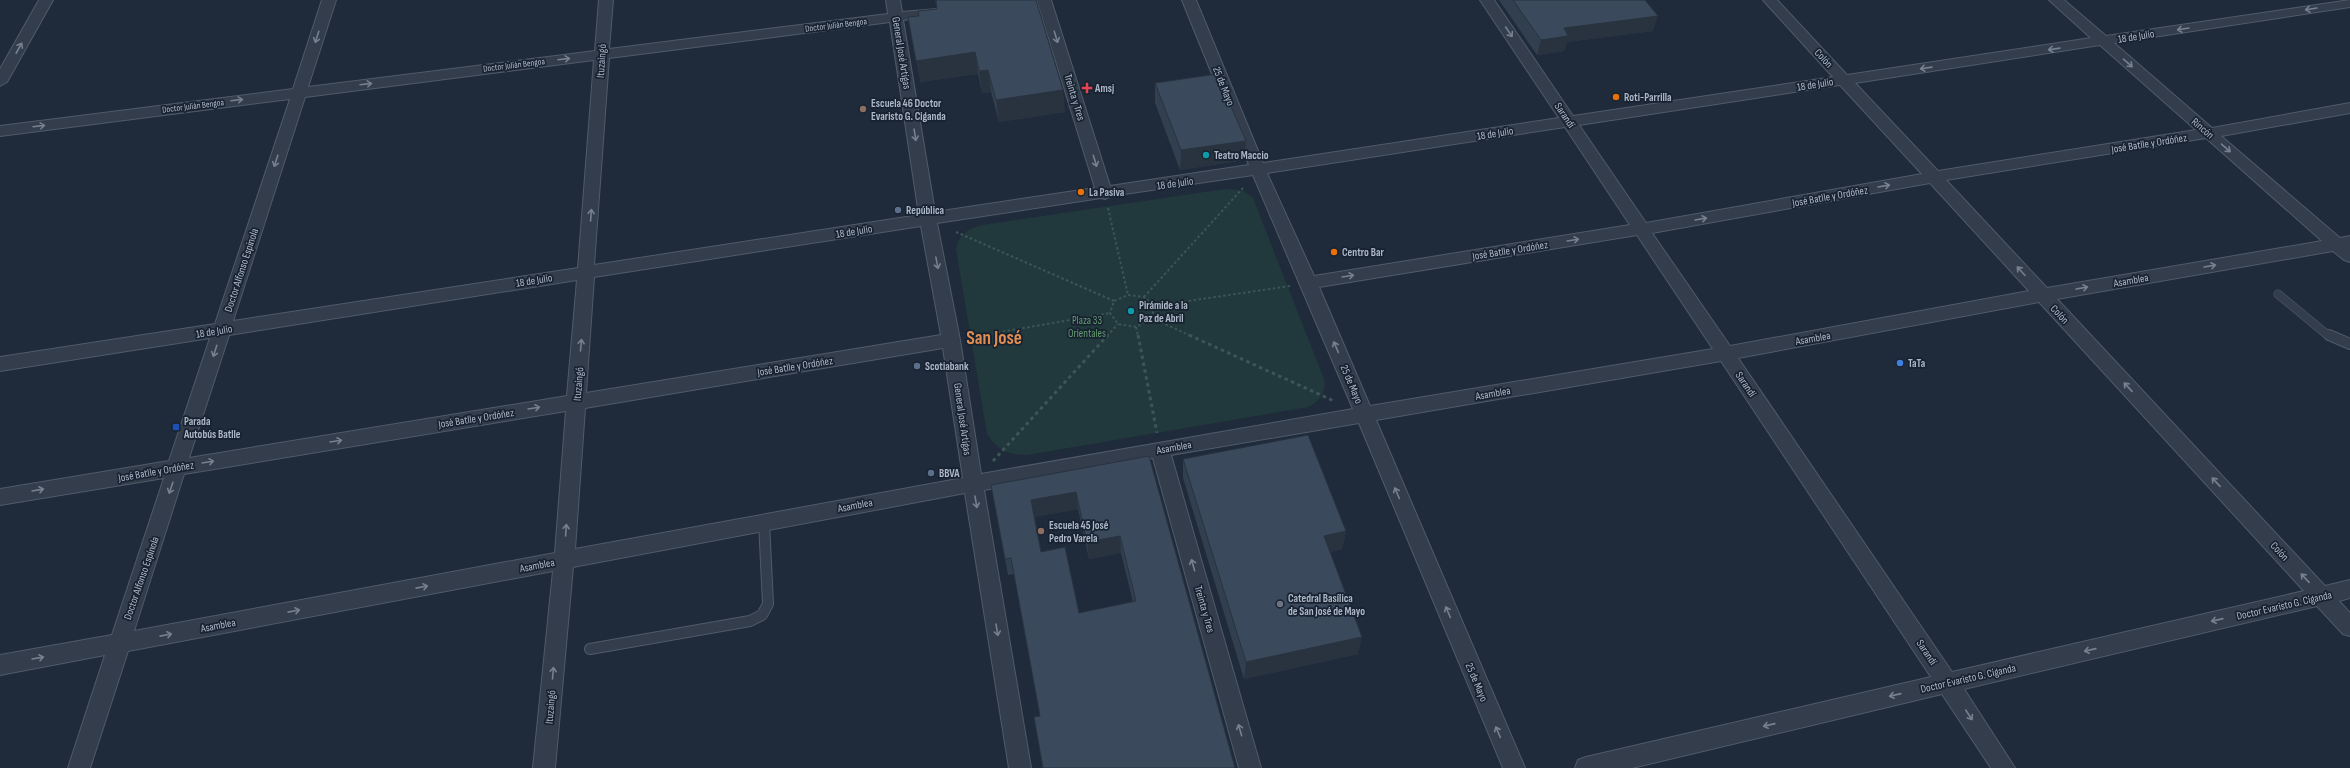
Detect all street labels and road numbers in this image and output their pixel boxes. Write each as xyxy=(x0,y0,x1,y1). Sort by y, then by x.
street label: Doctor Julián Bengoa xyxy=(804,16,868,35)
street label: General José Artigas xyxy=(889,16,914,90)
street label: 18 de Julio xyxy=(2117,27,2156,46)
street label: Ituzaingó xyxy=(594,43,609,78)
street label: Colón xyxy=(1812,46,1836,71)
street label: Doctor Julián Bengoa xyxy=(482,56,546,75)
street label: 25 de Mayo xyxy=(1210,65,1237,108)
street label: Treinta y Tres xyxy=(1061,72,1088,122)
street label: 18 de Julio xyxy=(1796,75,1835,94)
street label: Doctor Julián Bengoa xyxy=(161,97,225,116)
street label: Sarandí xyxy=(1552,100,1578,131)
street label: Rincón xyxy=(2189,115,2217,142)
street label: 18 de Julio xyxy=(1476,124,1515,143)
street label: José Batlle y Ordóñez xyxy=(2109,131,2188,156)
street label: 18 de Julio xyxy=(1156,174,1195,193)
street label: José Batlle y Ordóñez xyxy=(1790,183,1869,210)
street label: 18 de Julio xyxy=(835,222,874,241)
street label: Doctor Alfonso Espínola xyxy=(222,227,261,314)
street label: José Batlle y Ordóñez xyxy=(1470,238,1549,263)
street label: 18 de Julio xyxy=(515,271,554,290)
street label: Asamblea xyxy=(2112,271,2150,290)
street label: Colón xyxy=(2048,302,2072,327)
street label: 18 de Julio xyxy=(195,322,234,341)
street label: Asamblea xyxy=(1794,329,1832,348)
street label: José Batlle y Ordóñez xyxy=(755,354,834,379)
street label: 25 de Mayo xyxy=(1338,363,1366,406)
street label: Ituzaingó xyxy=(571,366,586,402)
street label: Sarandí xyxy=(1733,369,1759,400)
street label: General José Artigas xyxy=(951,382,974,456)
street label: Asamblea xyxy=(1474,384,1512,403)
street label: José Batlle y Ordóñez xyxy=(436,406,515,431)
street label: Asamblea xyxy=(1155,438,1193,457)
street label: José Batlle y Ordóñez xyxy=(116,458,195,485)
street label: Asamblea xyxy=(836,496,874,515)
street label: Doctor Alfonso Espínola xyxy=(121,535,162,621)
street label: Colón xyxy=(2268,539,2292,564)
street label: Asamblea xyxy=(518,556,556,575)
street label: Treinta y Tres xyxy=(1192,584,1217,634)
street label: Doctor Evaristo G. Ciganda xyxy=(2235,588,2333,623)
street label: Asamblea xyxy=(199,616,237,635)
street label: Sarandí xyxy=(1914,637,1940,668)
street label: 25 de Mayo xyxy=(1463,661,1491,704)
street label: Doctor Evaristo G. Ciganda xyxy=(1919,661,2017,696)
street label: Ituzaingó xyxy=(543,689,558,725)

